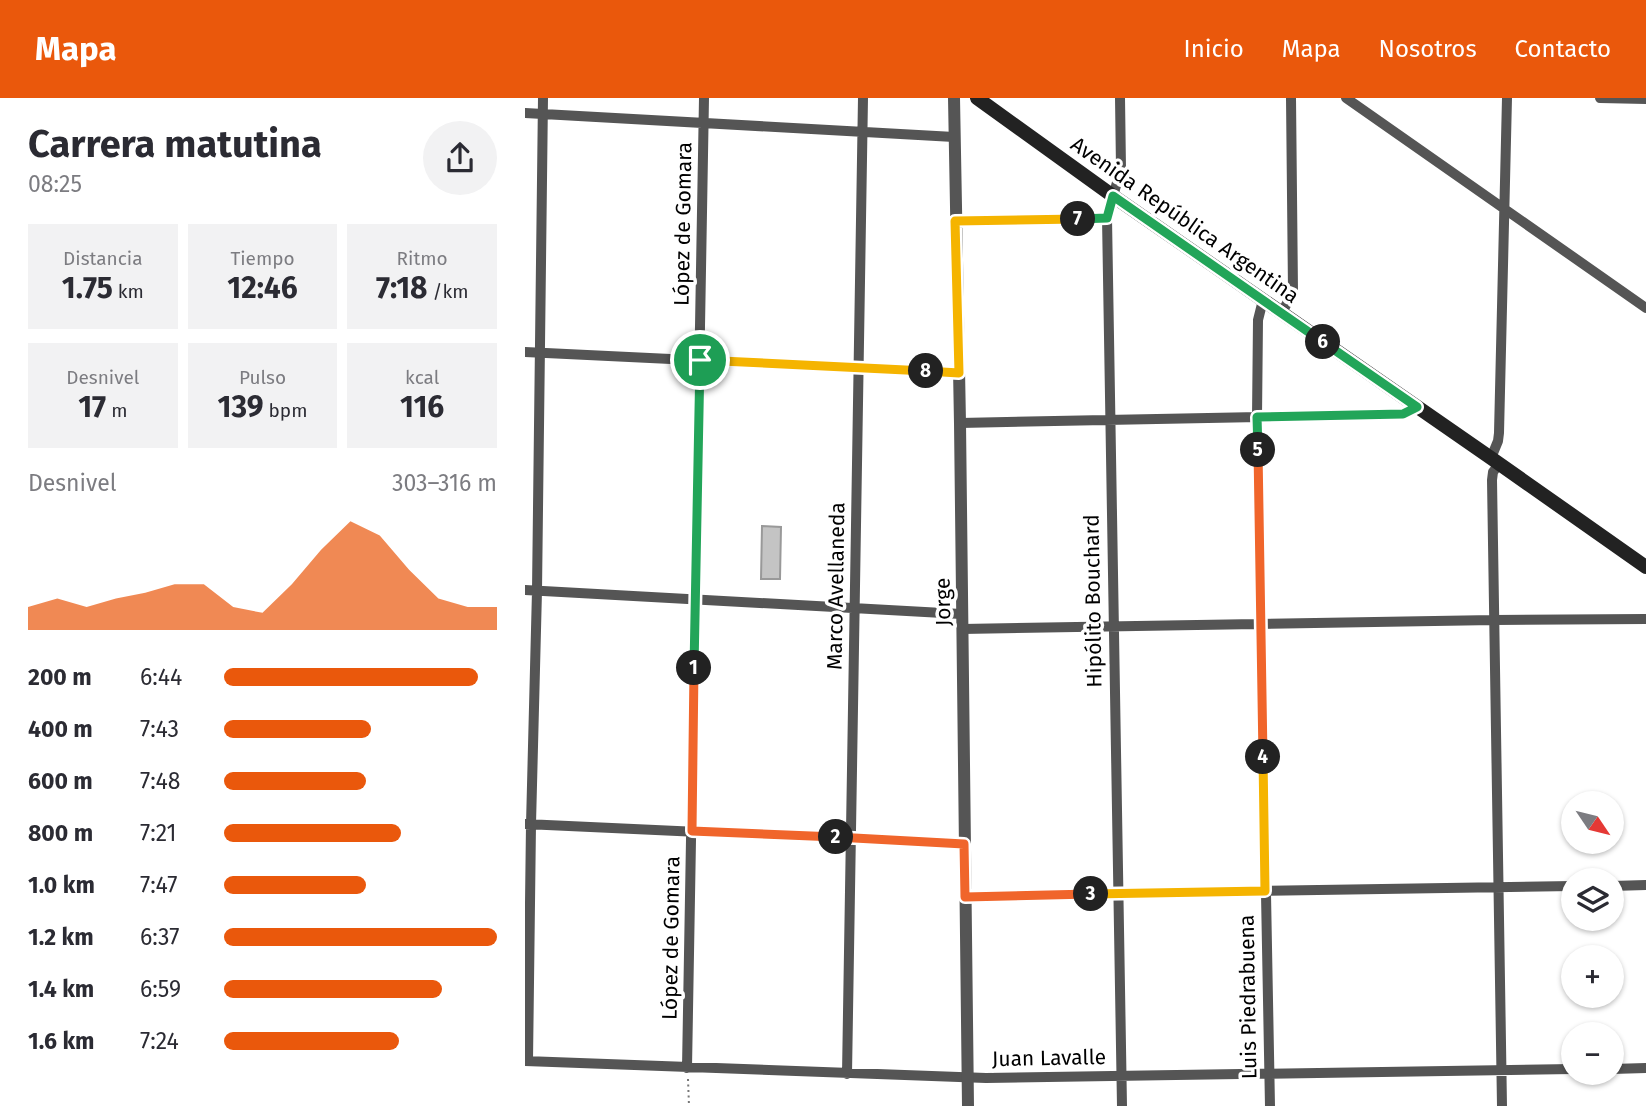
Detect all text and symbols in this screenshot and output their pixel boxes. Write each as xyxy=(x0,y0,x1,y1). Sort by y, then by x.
text: Mapa xyxy=(35,29,116,69)
text: Inicio xyxy=(1184,35,1244,63)
text: Mapa xyxy=(1282,35,1341,63)
text: Nosotros xyxy=(1379,35,1477,63)
text: Contacto xyxy=(1515,35,1611,63)
text: Carrera matutina xyxy=(28,121,322,167)
button: share xyxy=(423,121,497,195)
street label: Avenida República Argentina xyxy=(1066,131,1304,309)
street label: López de Gomara xyxy=(669,142,697,306)
text: 08:25 xyxy=(28,170,82,198)
pin: 7 xyxy=(1061,202,1095,236)
text: 7 xyxy=(1073,207,1082,230)
text: Distancia xyxy=(63,247,143,270)
text: Tiempo xyxy=(230,247,295,270)
text: Ritmo xyxy=(397,247,448,270)
text: 1.75 xyxy=(62,270,113,306)
text: 12:46 xyxy=(227,270,298,306)
text: 7:18 xyxy=(376,270,427,306)
text: km xyxy=(113,280,144,303)
text: /km xyxy=(427,280,468,303)
pin: 6 xyxy=(1305,324,1341,360)
pin xyxy=(670,330,730,390)
text: 6 xyxy=(1317,330,1328,353)
icon: arrive xyxy=(681,341,719,379)
pin: 8 xyxy=(909,354,943,388)
text: 8 xyxy=(920,359,931,382)
text: Desnivel xyxy=(66,366,139,389)
text: Pulso xyxy=(239,366,286,389)
text: kcal xyxy=(405,366,439,389)
text: 17 xyxy=(78,389,106,425)
text: 139 xyxy=(218,389,264,425)
text: 116 xyxy=(400,389,444,425)
text: m xyxy=(106,399,127,422)
text: bpm xyxy=(264,399,307,422)
pin: 5 xyxy=(1241,432,1275,468)
text: 5 xyxy=(1252,438,1263,461)
text: Desnivel xyxy=(28,469,117,497)
text: 303–316 m xyxy=(392,469,497,497)
street label: Marco Avellaneda xyxy=(822,502,850,670)
street label: Hipólito Bouchard xyxy=(1078,514,1108,688)
street label: Jorge xyxy=(930,578,956,626)
pin: 1 xyxy=(677,650,711,686)
text: 1 xyxy=(689,656,698,679)
text: 200 m xyxy=(28,663,92,691)
text: 6:44 xyxy=(140,663,182,691)
text: 400 m xyxy=(28,715,93,743)
text: 7:43 xyxy=(140,715,179,743)
pin: 4 xyxy=(1245,740,1281,774)
text: 4 xyxy=(1257,745,1268,768)
text: 600 m xyxy=(28,767,93,795)
text: 7:48 xyxy=(140,767,181,795)
north arrow xyxy=(1561,791,1624,854)
map controls xyxy=(1561,791,1624,1085)
text: 800 m xyxy=(28,819,93,847)
text: 7:21 xyxy=(140,819,177,847)
pin: 2 xyxy=(819,820,853,854)
text: 2 xyxy=(831,825,840,848)
street label: López de Gomara xyxy=(657,856,685,1020)
button: layers xyxy=(1561,868,1624,931)
text: 1.0 km xyxy=(28,871,95,899)
text: 7:47 xyxy=(140,871,178,899)
pin: 3 xyxy=(1073,876,1109,912)
text: 3 xyxy=(1086,882,1095,905)
street label: Luis Piedrabuena xyxy=(1234,915,1262,1079)
text: 1.2 km xyxy=(28,923,94,951)
text: 6:37 xyxy=(140,923,180,951)
button: + xyxy=(1561,945,1624,1008)
text: 1.4 km xyxy=(28,975,94,1003)
text: 6:59 xyxy=(140,975,181,1003)
button: − xyxy=(1561,1022,1624,1085)
text: 1.6 km xyxy=(28,1027,95,1055)
text: 7:24 xyxy=(140,1027,179,1055)
street label: Juan Lavalle xyxy=(992,1044,1106,1072)

